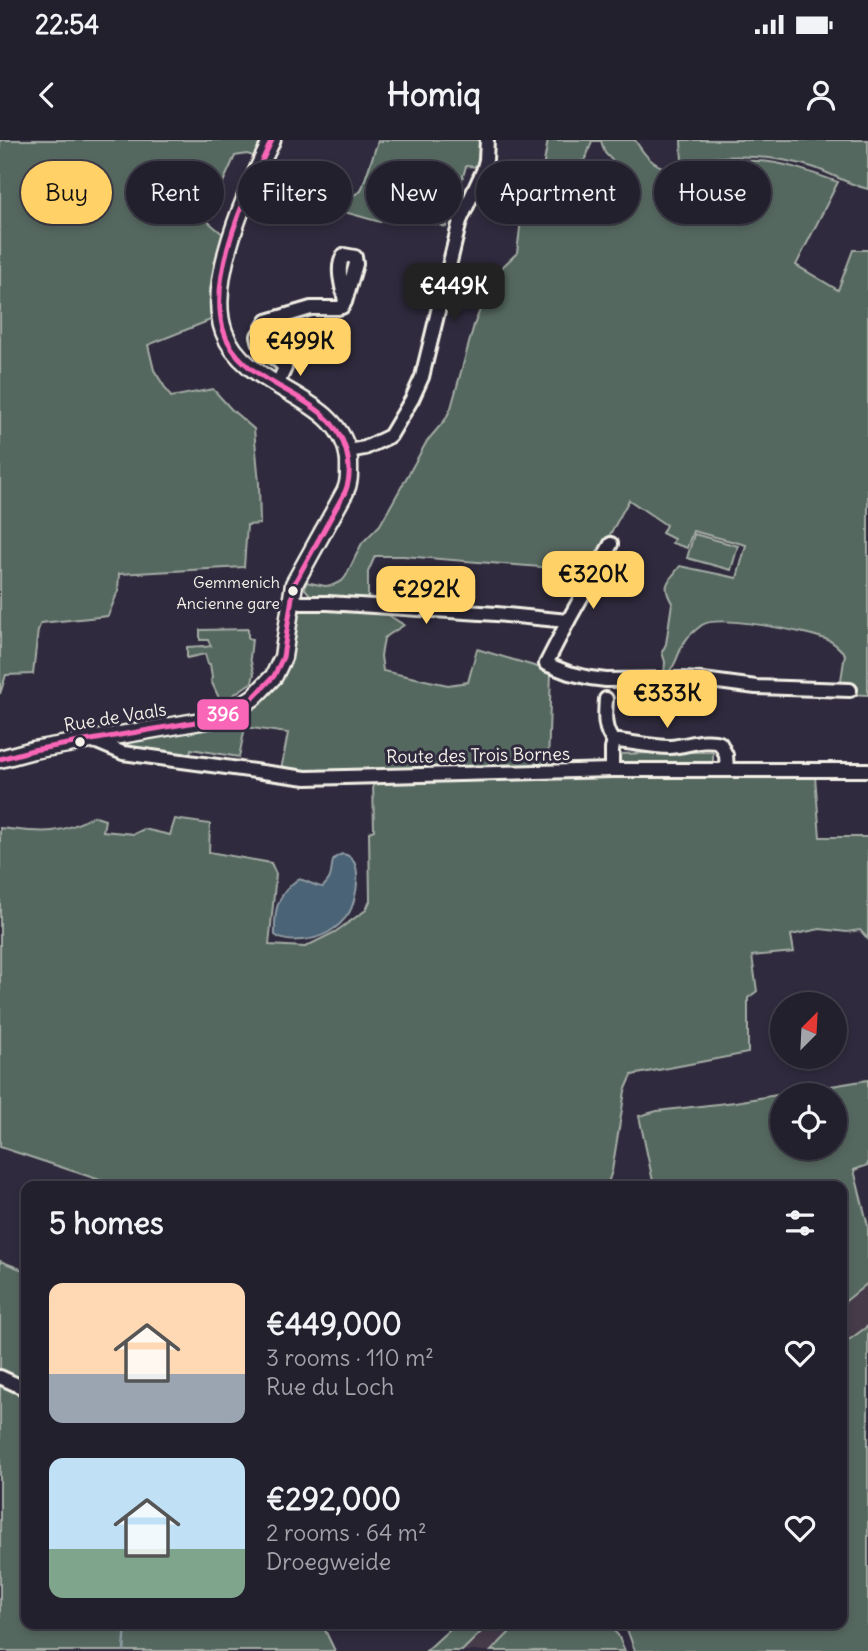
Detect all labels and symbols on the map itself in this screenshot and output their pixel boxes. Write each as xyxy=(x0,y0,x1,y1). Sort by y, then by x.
pin: €449K xyxy=(405,264,503,323)
pin: €499K xyxy=(251,318,349,378)
pin: €320K xyxy=(544,552,642,611)
pin: €292K xyxy=(377,566,475,626)
place label: Gemmenich Ancienne gare xyxy=(176,572,280,613)
marker: Gemmenich Ancienne gare xyxy=(286,584,300,598)
pin: €333K xyxy=(618,670,716,730)
street label: Rue de Vaals xyxy=(62,698,168,736)
line badge: 396 xyxy=(196,698,250,731)
text: 396 xyxy=(207,702,239,726)
unlabelled marker xyxy=(73,735,87,749)
street label: Route des Trois Bornes xyxy=(386,742,570,768)
north arrow xyxy=(770,992,847,1069)

